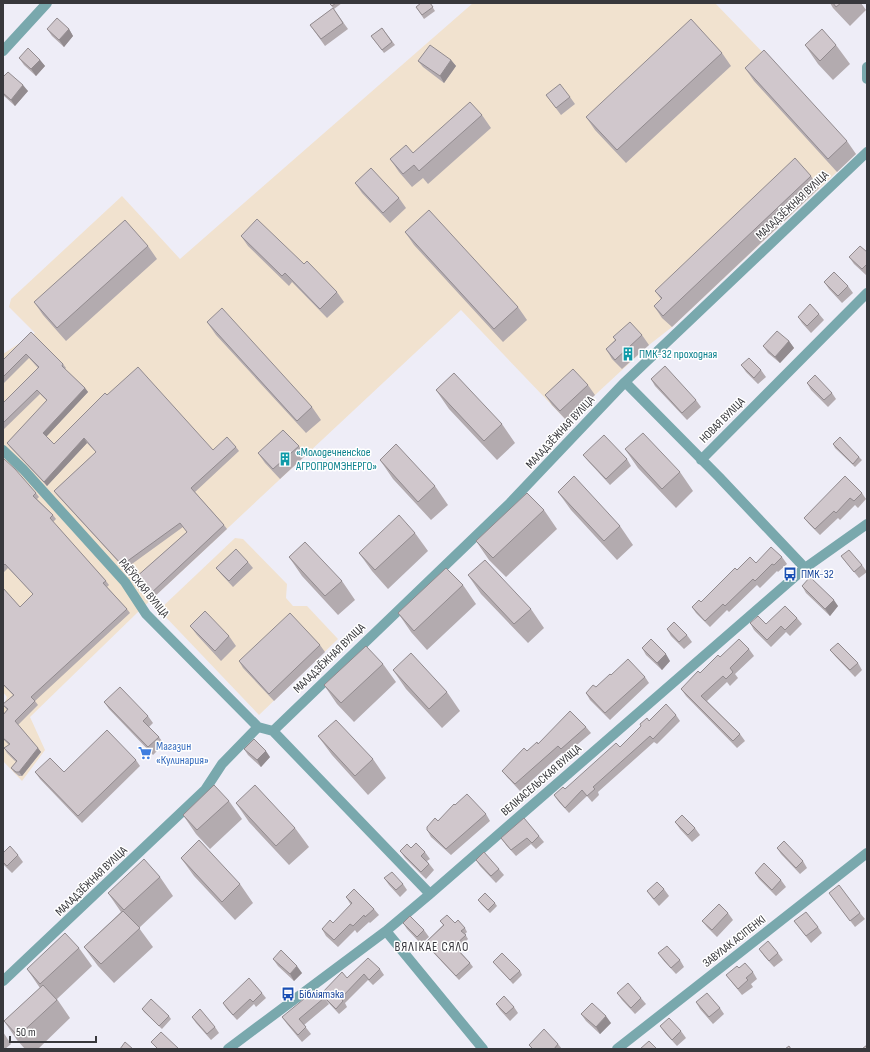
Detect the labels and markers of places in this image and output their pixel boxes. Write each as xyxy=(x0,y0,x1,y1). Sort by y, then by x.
building icon: ПМК-32 проходная xyxy=(620,346,636,362)
place label: ПМК-32 проходная xyxy=(639,347,718,362)
place label: «Молодечненское АГРОПРОМЭНЕРГО» xyxy=(295,445,377,474)
building icon: «Молодечненское АГРОПРОМЭНЕРГО» xyxy=(277,451,293,467)
bus stop icon: ПМК-32 xyxy=(782,566,798,582)
place label: ПМК-32 xyxy=(801,567,834,582)
place label: Магазин «Кулинария» xyxy=(156,739,209,768)
supermarket icon: Магазин «Кулинария» xyxy=(137,745,153,761)
bus stop icon: Бібліятэка xyxy=(280,986,296,1002)
place label: Бібліятэка xyxy=(299,987,344,1002)

